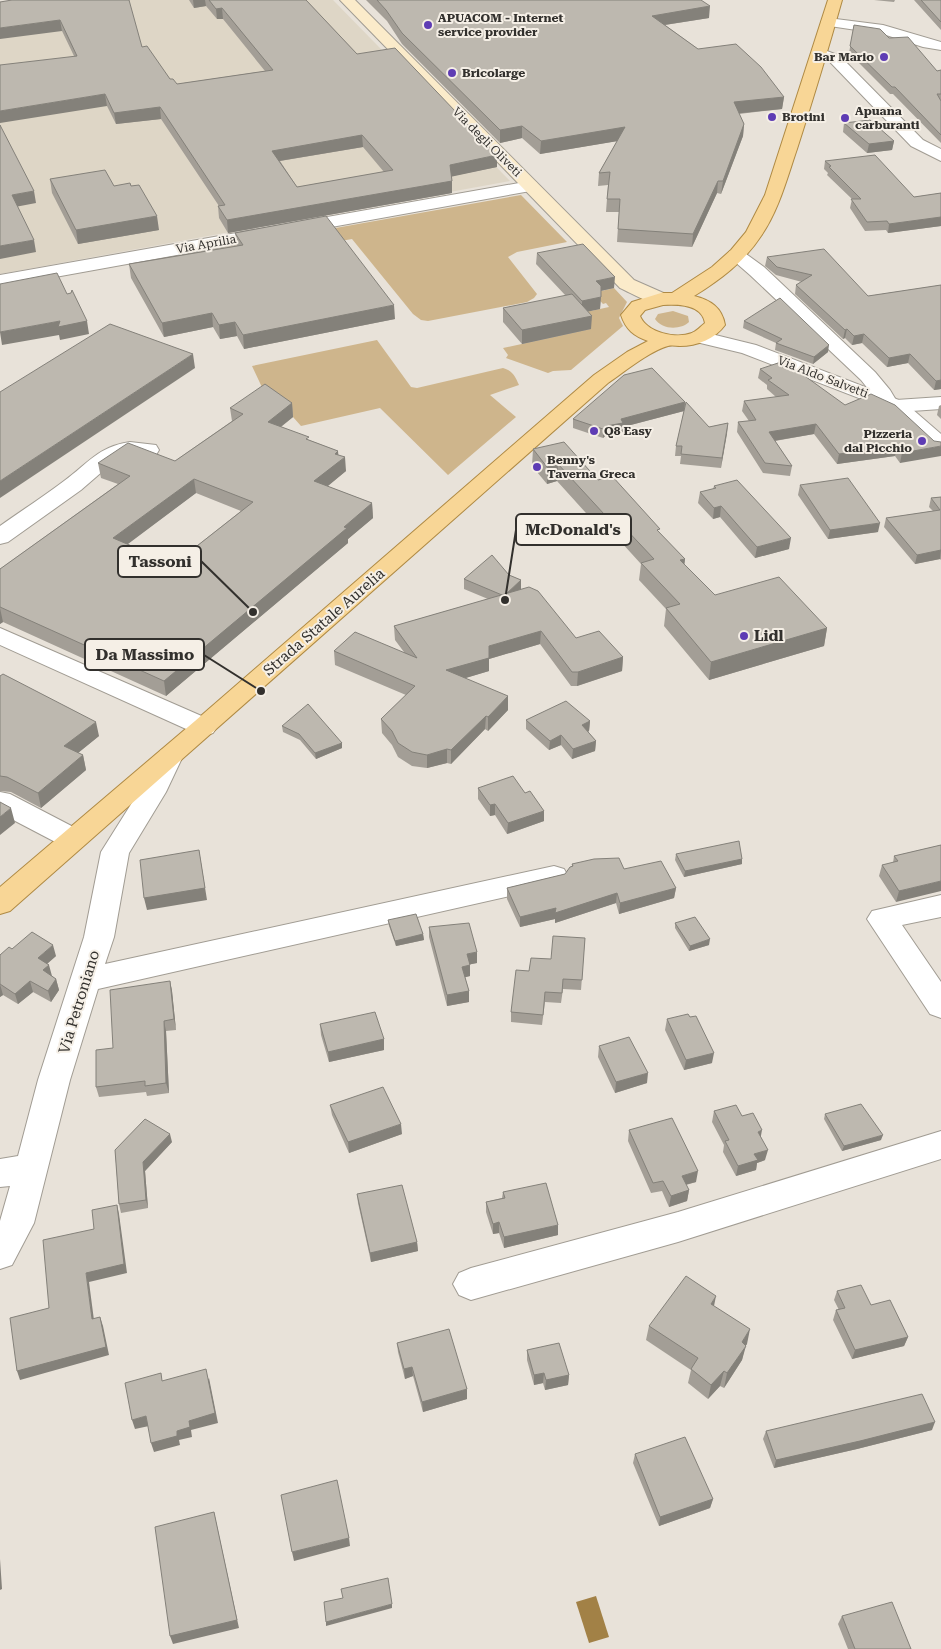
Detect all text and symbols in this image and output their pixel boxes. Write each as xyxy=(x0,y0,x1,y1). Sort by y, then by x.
place label: APUACOM - Internet service provider xyxy=(438,11,563,39)
marker: APUACOM - Internet service provider xyxy=(422,19,434,31)
place label: Bar Mario xyxy=(814,50,874,64)
marker: Bar Mario xyxy=(878,51,890,63)
place label: Bricolarge xyxy=(462,66,525,80)
marker: Bricolarge xyxy=(446,67,458,79)
place label: Apuana carburanti xyxy=(855,104,920,132)
street label: Via degli Oliveti xyxy=(450,105,525,180)
place label: Brotini xyxy=(782,110,825,124)
marker: Brotini xyxy=(766,111,778,123)
marker: Apuana carburanti xyxy=(839,112,851,124)
street label: Via Aprilia xyxy=(175,232,238,256)
street label: Via Aldo Salvetti xyxy=(776,353,871,401)
place label: Q8 Easy xyxy=(604,424,653,438)
marker: Q8 Easy xyxy=(588,425,600,437)
place label: Pizzeria dal Picchio xyxy=(844,427,912,455)
marker: Pizzeria dal Picchio xyxy=(916,435,928,447)
place label: Benny's Taverna Greca xyxy=(547,453,635,481)
marker: Benny's Taverna Greca xyxy=(531,461,543,473)
callout: McDonald's xyxy=(516,514,631,545)
text: McDonald's xyxy=(525,520,621,539)
callout: Tassoni xyxy=(118,546,201,577)
text: Tassoni xyxy=(128,552,192,571)
street label: Strada Statale Aurelia xyxy=(260,564,388,680)
place label: Lidl xyxy=(754,627,784,645)
marker: Lidl xyxy=(738,630,750,642)
callout: Da Massimo xyxy=(85,639,204,670)
text: Da Massimo xyxy=(96,645,194,664)
street label: Via Petroniano xyxy=(55,948,103,1056)

